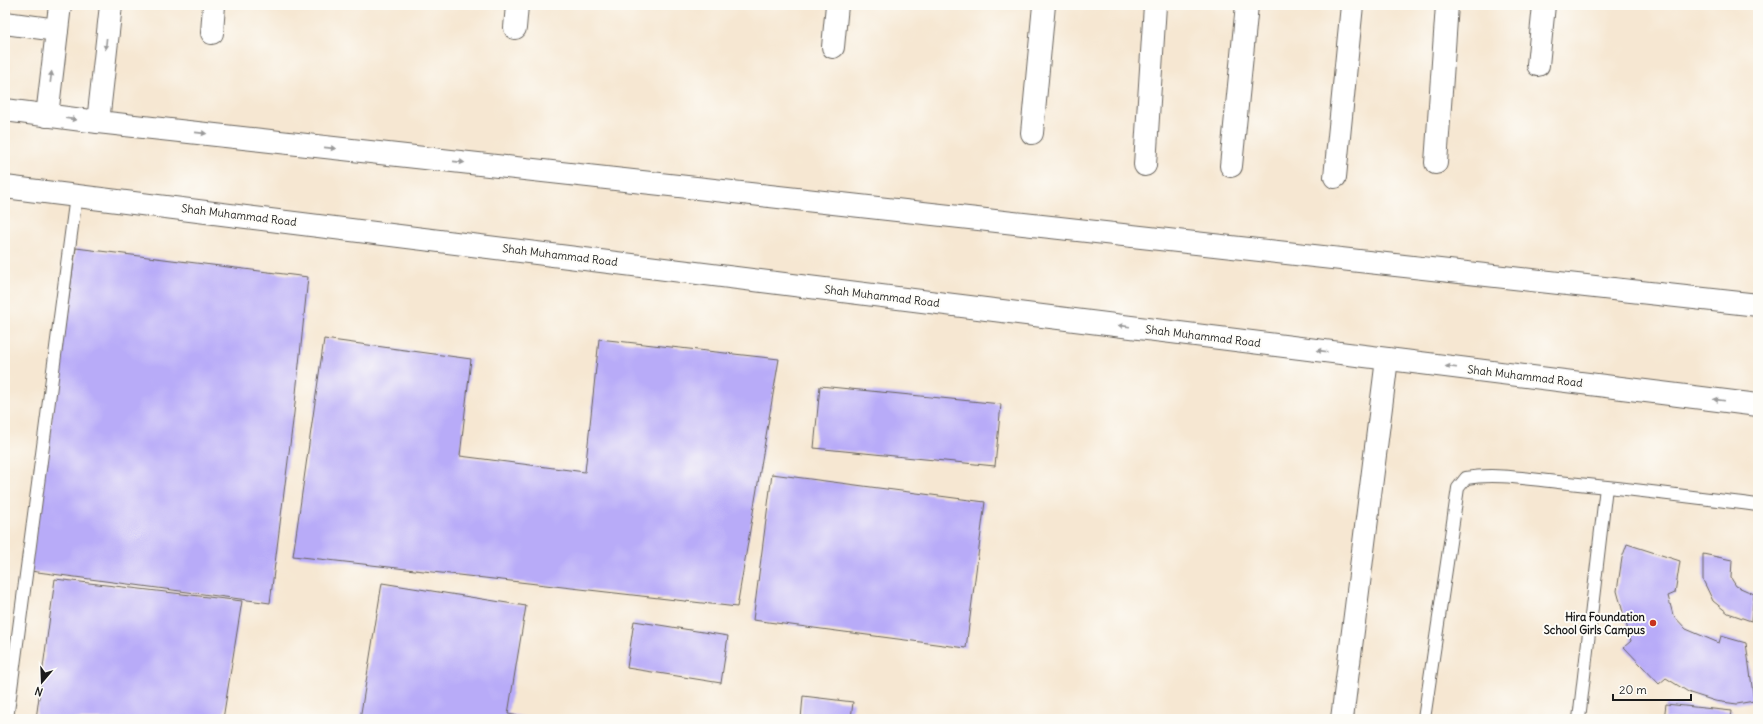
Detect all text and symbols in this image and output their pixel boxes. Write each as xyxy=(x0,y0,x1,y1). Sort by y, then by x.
one-way arrow xyxy=(103,38,109,50)
one-way arrow xyxy=(48,71,55,83)
one-way arrow xyxy=(65,116,78,122)
one-way arrow xyxy=(195,130,207,137)
one-way arrow xyxy=(324,144,336,151)
one-way arrow xyxy=(453,159,465,165)
street label: Shah Muhammad Road xyxy=(181,201,298,229)
street label: Shah Muhammad Road xyxy=(502,241,619,269)
street label: Shah Muhammad Road xyxy=(824,282,941,310)
street label: Shah Muhammad Road xyxy=(1145,322,1262,350)
one-way arrow xyxy=(1118,323,1130,329)
one-way arrow xyxy=(1316,347,1328,354)
street label: Shah Muhammad Road xyxy=(1467,362,1584,390)
one-way arrow xyxy=(1445,364,1457,370)
one-way arrow xyxy=(1713,397,1725,403)
place label: Hira Foundation School Girls Campus xyxy=(1544,610,1646,638)
marker: Hira Foundation School Girls Campus xyxy=(1648,618,1658,628)
north arrow xyxy=(22,662,62,702)
scale bar xyxy=(1613,676,1691,702)
text: 20 m xyxy=(1619,682,1647,697)
text: N xyxy=(33,684,45,699)

